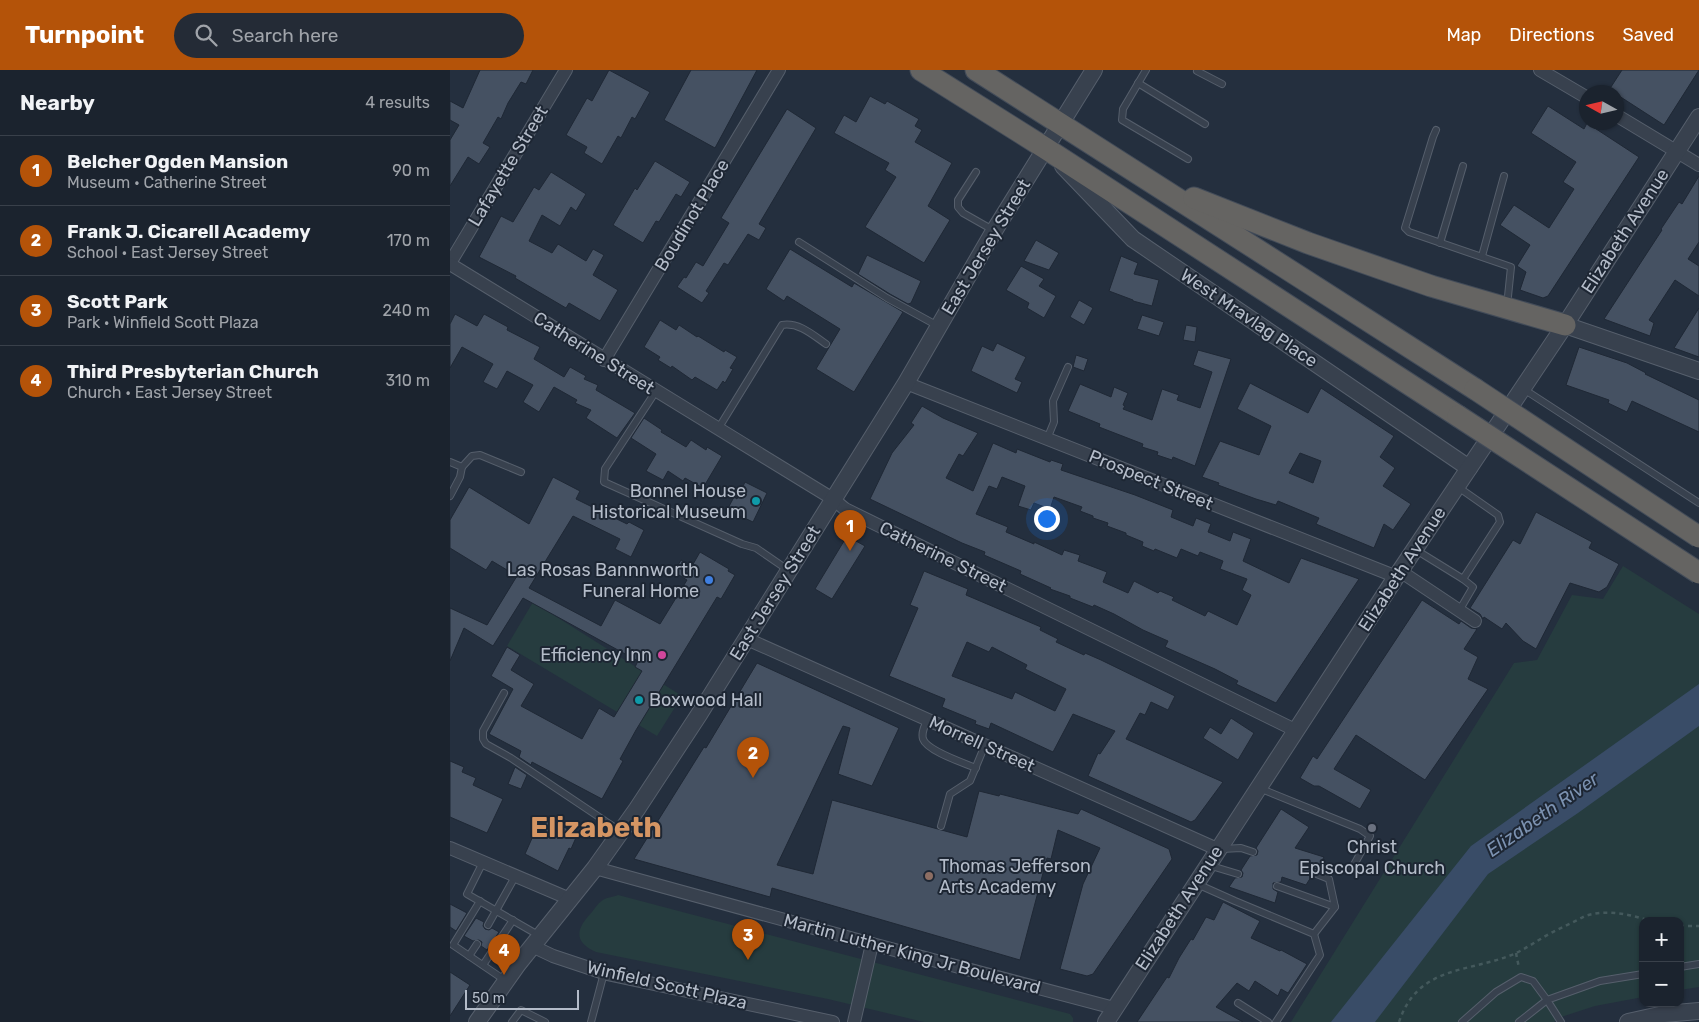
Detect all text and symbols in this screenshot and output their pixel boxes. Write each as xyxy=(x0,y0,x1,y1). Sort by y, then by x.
search box xyxy=(174,13,524,58)
text: Turnpoint xyxy=(25,21,144,49)
icon: search xyxy=(192,21,220,49)
text: Search here xyxy=(232,24,338,47)
text: Map xyxy=(1446,24,1481,46)
text: Directions xyxy=(1509,24,1595,46)
text: Saved xyxy=(1623,24,1674,46)
north arrow xyxy=(1579,85,1624,130)
text: Nearby xyxy=(20,90,95,115)
text: 4 results xyxy=(365,93,430,112)
street label: Lafayette Street xyxy=(463,102,553,230)
text: Belcher Ogden Mansion xyxy=(67,150,288,173)
street label: Boudinot Place xyxy=(650,155,734,275)
text: 1 xyxy=(32,161,40,180)
text: 90 m xyxy=(392,161,430,180)
street label: Elizabeth Avenue xyxy=(1576,164,1674,298)
text: Museum · Catherine Street xyxy=(67,173,267,192)
street label: East Jersey Street xyxy=(937,175,1035,319)
text: Frank J. Cicarell Academy xyxy=(67,220,310,243)
text: 2 xyxy=(31,231,41,250)
text: 170 m xyxy=(387,231,430,250)
text: School · East Jersey Street xyxy=(67,243,268,262)
street label: West Mravlag Place xyxy=(1176,264,1322,372)
text: Scott Park xyxy=(67,290,168,313)
text: 3 xyxy=(31,301,41,320)
text: 240 m xyxy=(383,301,430,320)
street label: Catherine Street xyxy=(529,307,659,399)
text: Park · Winfield Scott Plaza xyxy=(67,313,259,332)
text: Third Presbyterian Church xyxy=(67,360,319,383)
text: 4 xyxy=(31,371,41,390)
text: 310 m xyxy=(386,371,430,390)
text: Church · East Jersey Street xyxy=(67,383,272,402)
street label: Prospect Street xyxy=(1086,445,1216,515)
place label: Bonnel House Historical Museum xyxy=(591,480,746,523)
marker: Bonnel House Historical Museum xyxy=(750,495,762,507)
street label: Elizabeth Avenue xyxy=(1353,502,1451,636)
your location xyxy=(1034,506,1060,532)
pin: 1 xyxy=(834,510,866,551)
street label: Catherine Street xyxy=(876,517,1010,597)
street label: East Jersey Street xyxy=(725,522,825,664)
place label: Las Rosas Bannnworth Funeral Home xyxy=(507,559,699,602)
marker: Las Rosas Bannnworth Funeral Home xyxy=(703,574,715,586)
place label: Efficiency Inn xyxy=(540,644,652,666)
marker: Efficiency Inn xyxy=(656,649,668,661)
place label: Boxwood Hall xyxy=(649,689,762,711)
marker: Boxwood Hall xyxy=(633,694,645,706)
street label: Morrell Street xyxy=(926,711,1038,777)
pin: 2 xyxy=(737,737,769,778)
water label: Elizabeth River xyxy=(1482,767,1604,862)
district label: Elizabeth xyxy=(530,811,662,844)
marker: Christ Episcopal Church xyxy=(1366,822,1378,834)
place label: Christ Episcopal Church xyxy=(1299,836,1445,879)
street label: Elizabeth Avenue xyxy=(1130,841,1228,975)
place label: Thomas Jefferson Arts Academy xyxy=(939,855,1091,898)
marker: Thomas Jefferson Arts Academy xyxy=(923,870,935,882)
street label: Martin Luther King Jr Boulevard xyxy=(781,909,1043,999)
map controls xyxy=(1639,917,1684,1007)
button: + xyxy=(1639,917,1684,962)
pin: 3 xyxy=(732,919,764,960)
pin: 4 xyxy=(488,934,520,975)
street label: Winfield Scott Plaza xyxy=(585,956,749,1014)
button: − xyxy=(1639,962,1684,1007)
scale bar xyxy=(465,987,579,1010)
text: 50 m xyxy=(472,990,505,1007)

